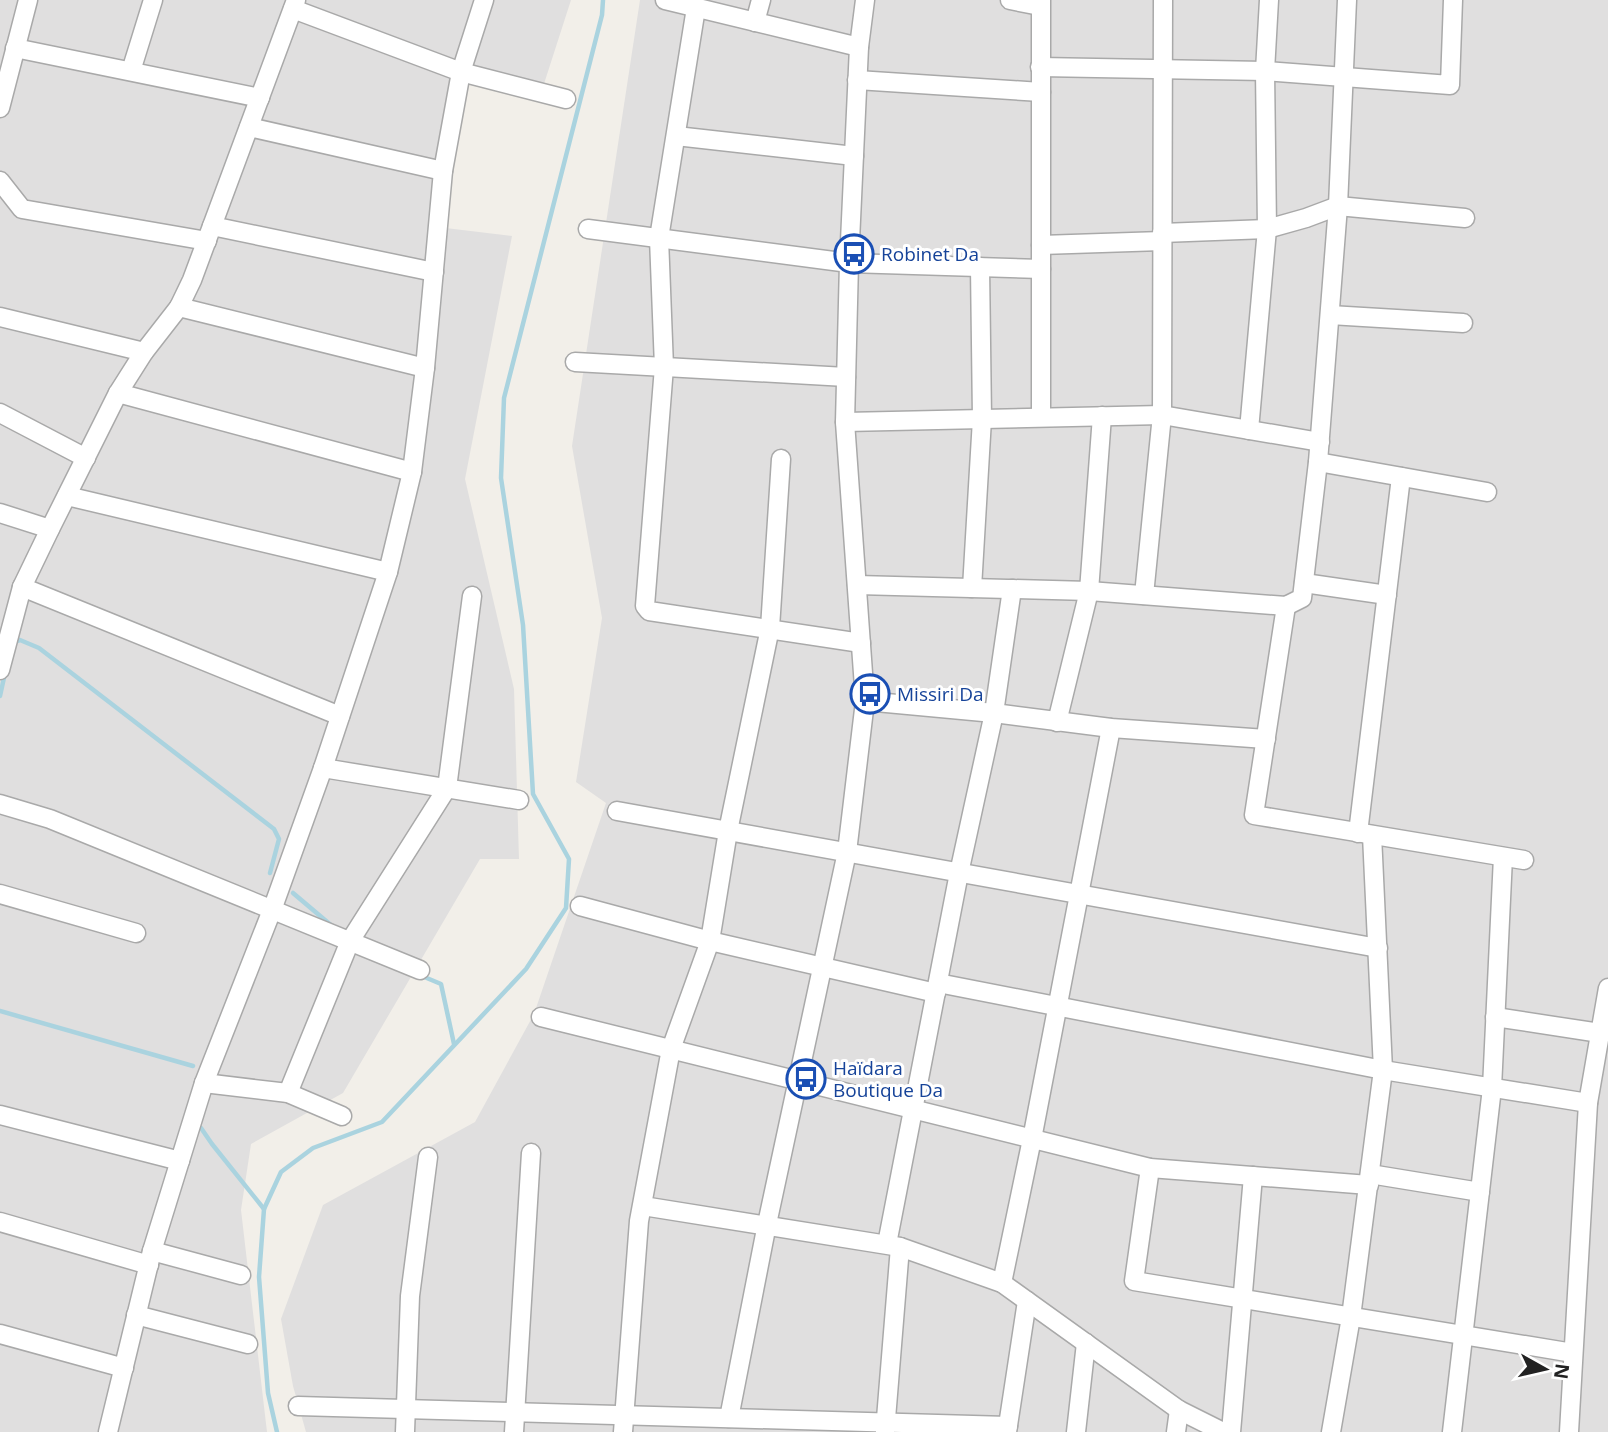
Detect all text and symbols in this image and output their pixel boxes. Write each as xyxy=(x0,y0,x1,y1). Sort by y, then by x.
bus stop icon: Robinet Da xyxy=(833,233,875,275)
place label: Robinet Da xyxy=(881,241,979,267)
bus stop icon: Missiri Da xyxy=(849,673,891,715)
place label: Missiri Da xyxy=(897,681,984,707)
place label: Haïdara Boutique Da xyxy=(833,1055,943,1103)
bus stop icon: Haïdara Boutique Da xyxy=(785,1058,827,1100)
north arrow xyxy=(1510,1334,1580,1404)
text: N xyxy=(1548,1362,1576,1381)

